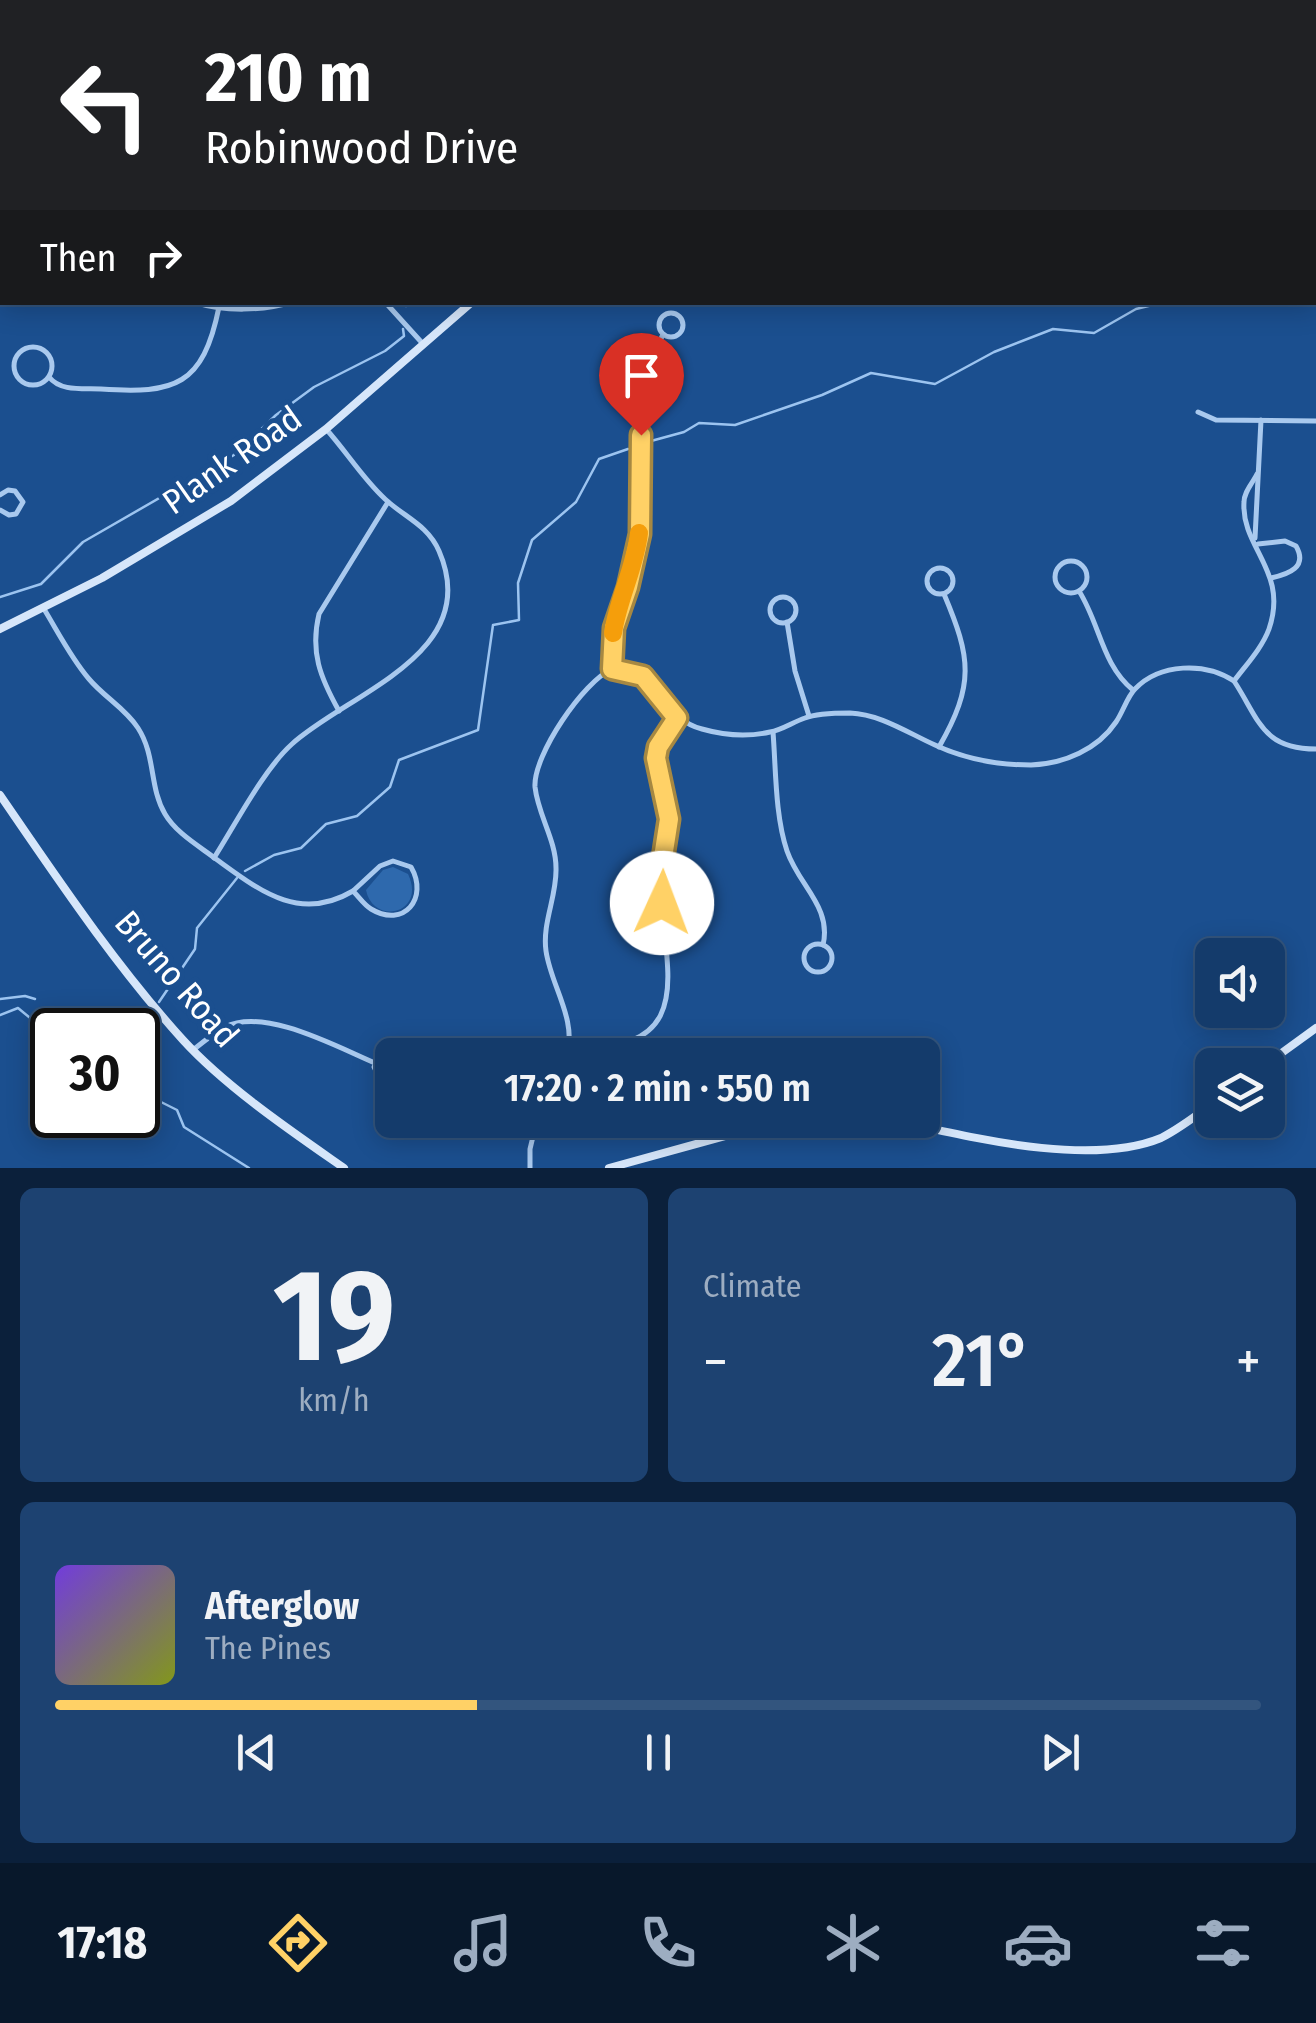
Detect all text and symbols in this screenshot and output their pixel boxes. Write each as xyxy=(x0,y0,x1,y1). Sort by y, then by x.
text: 210 m xyxy=(205,36,372,120)
icon: left xyxy=(40,40,170,170)
text: Robinwood Drive xyxy=(205,121,518,175)
icon: right xyxy=(136,230,191,285)
text: Then xyxy=(40,235,116,281)
pin xyxy=(599,333,684,436)
icon: arrive xyxy=(614,348,669,403)
street label: Plank Road xyxy=(155,397,309,523)
position arrow xyxy=(610,851,714,955)
street label: Bruno Road xyxy=(106,902,248,1056)
map controls xyxy=(1195,938,1285,1138)
button: sound xyxy=(1195,938,1285,1028)
speed limit sign: 30 xyxy=(30,1008,160,1138)
button: layers xyxy=(1195,1048,1285,1138)
text: 17:20 · 2 min · 550 m xyxy=(504,1065,811,1111)
text: 19 xyxy=(273,1238,395,1394)
text: Climate xyxy=(703,1267,802,1305)
text: 21° xyxy=(932,1316,1032,1406)
text: − xyxy=(703,1329,728,1395)
text: + xyxy=(1236,1329,1261,1395)
text: km/h xyxy=(298,1381,370,1419)
text: Afterglow xyxy=(205,1583,359,1629)
text: The Pines xyxy=(205,1629,331,1667)
icon: previous xyxy=(229,1725,284,1780)
icon: pause xyxy=(631,1725,686,1780)
icon: next xyxy=(1033,1725,1088,1780)
icon: directions xyxy=(263,1908,333,1978)
icon: music xyxy=(448,1908,518,1978)
icon: phone xyxy=(633,1908,703,1978)
icon: climate xyxy=(818,1908,888,1978)
icon: car xyxy=(1003,1908,1073,1978)
icon: filters xyxy=(1188,1908,1258,1978)
text: 17:18 xyxy=(58,1916,147,1970)

